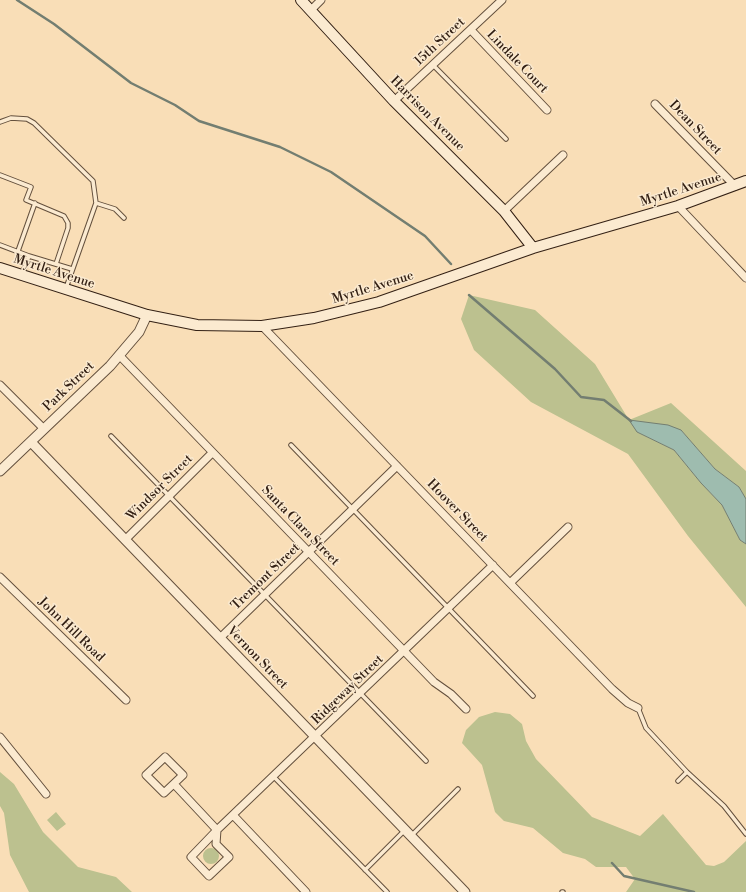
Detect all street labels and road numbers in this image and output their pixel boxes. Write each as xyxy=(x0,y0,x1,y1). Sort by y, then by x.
street label: 15th Street xyxy=(412,15,468,69)
street label: Lindale Court xyxy=(483,27,551,97)
street label: Harrison Avenue xyxy=(386,73,468,155)
street label: Dean Street xyxy=(665,98,725,158)
street label: Myrtle Avenue xyxy=(638,170,724,210)
street label: Myrtle Avenue xyxy=(11,252,97,292)
street label: Myrtle Avenue xyxy=(330,268,416,308)
street label: Park Street xyxy=(40,359,98,415)
street label: Windsor Street xyxy=(124,452,196,524)
street label: Hoover Street xyxy=(423,476,491,546)
street label: Santa Clara Street xyxy=(258,483,342,569)
street label: Tremont Street xyxy=(228,540,304,614)
street label: John Hill Road xyxy=(35,594,107,666)
street label: Vernon Street xyxy=(223,623,291,693)
street label: Ridgeway Street xyxy=(309,652,387,728)

